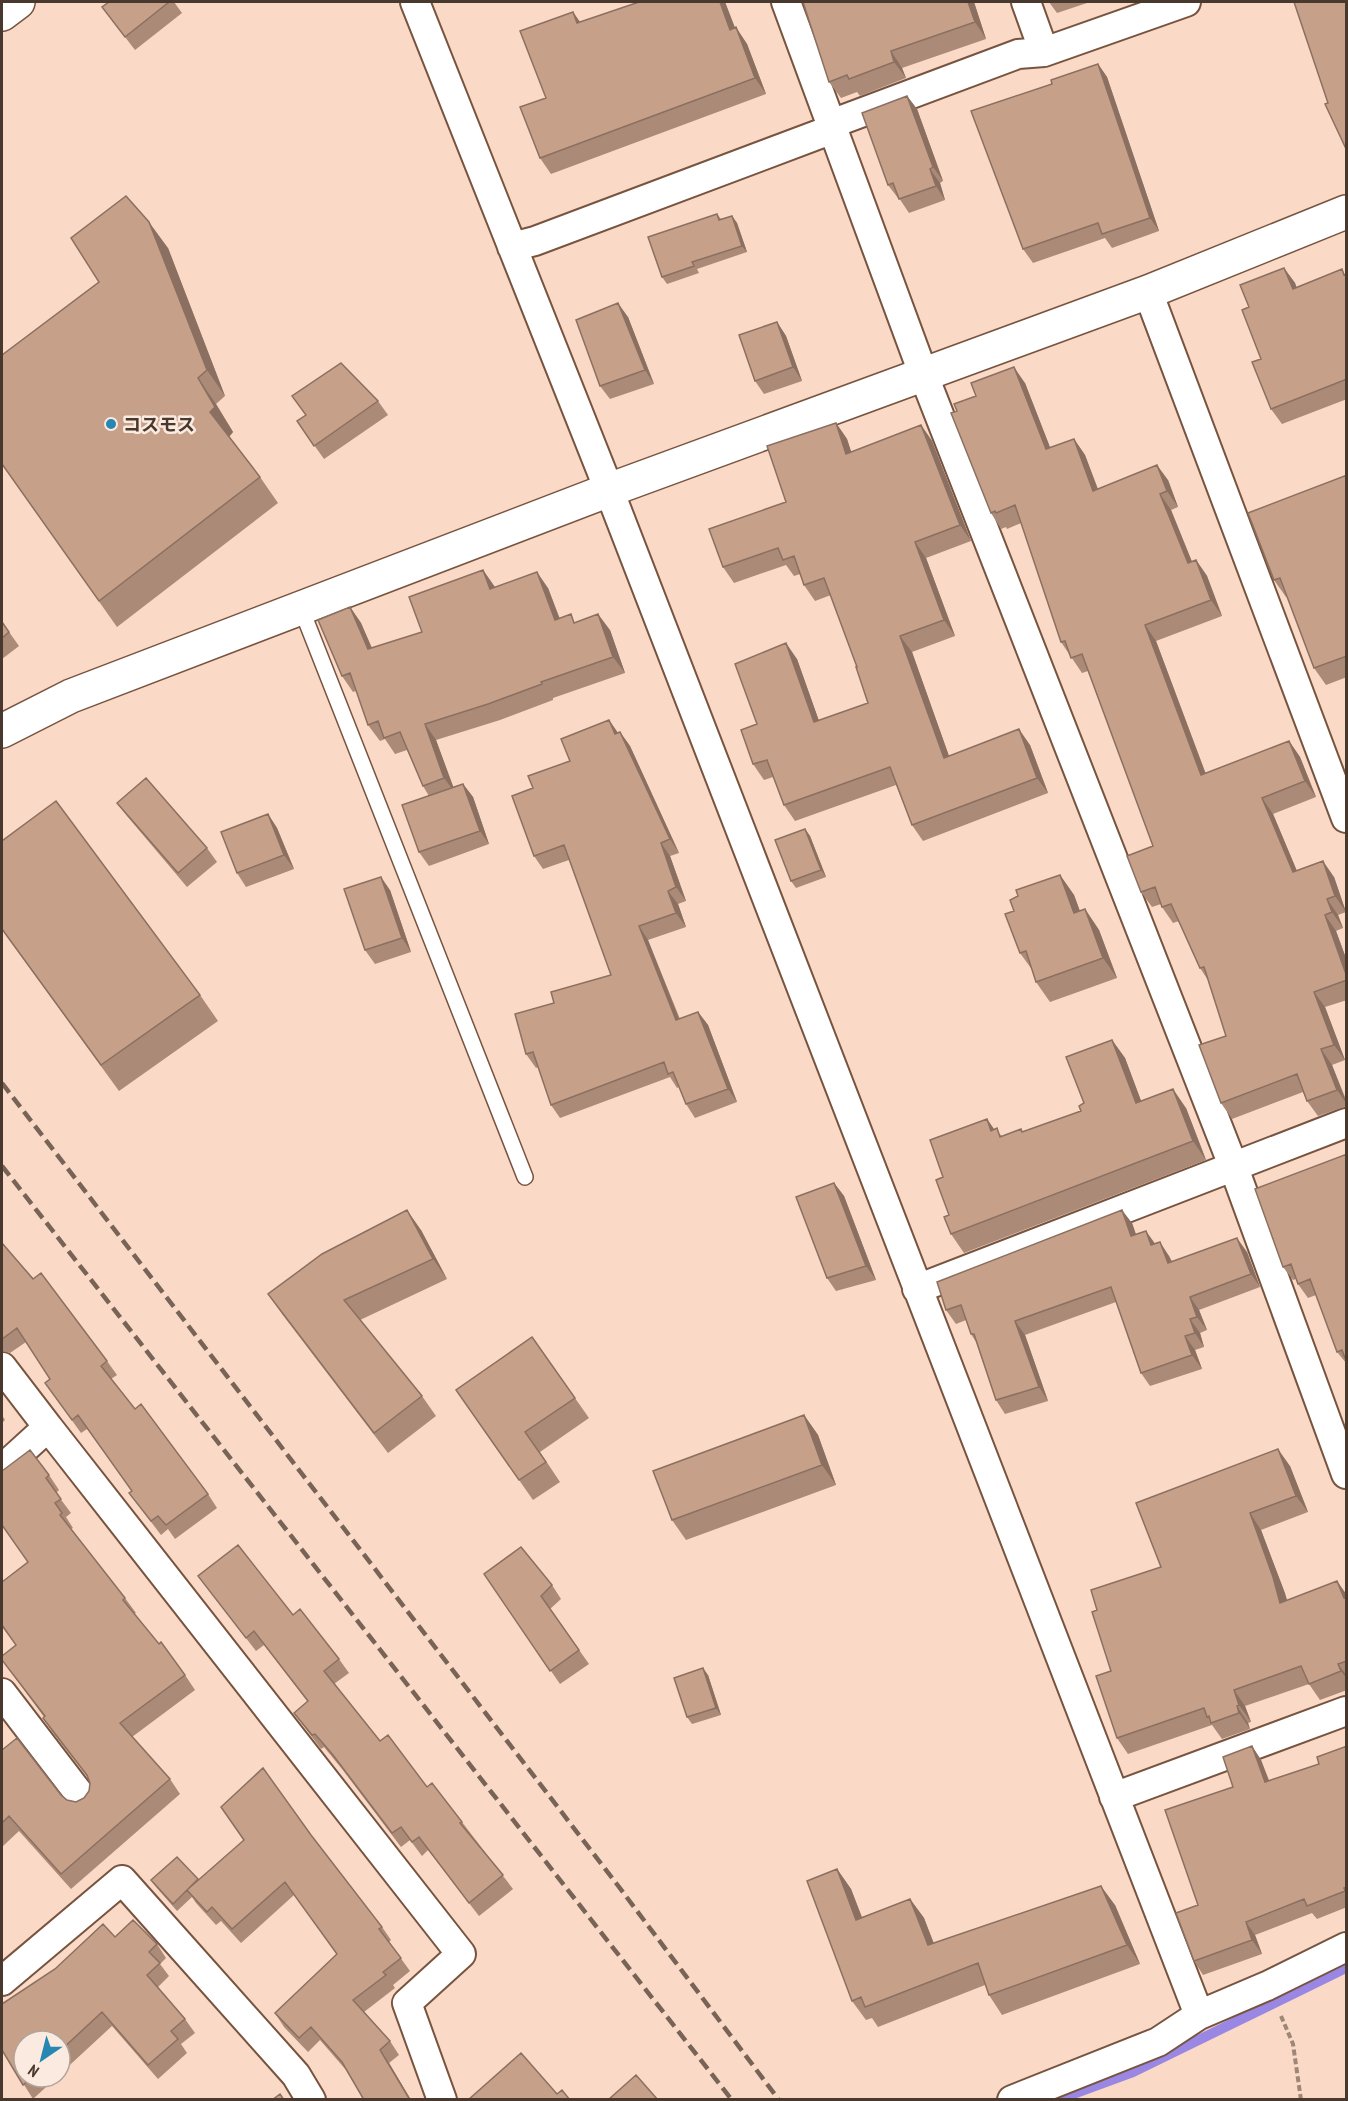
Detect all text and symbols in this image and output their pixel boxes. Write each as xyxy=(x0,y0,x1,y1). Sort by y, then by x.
place label: コスモス xyxy=(123,413,195,436)
marker: コスモス xyxy=(104,417,118,431)
north arrow xyxy=(12,2029,72,2089)
text: N xyxy=(24,2061,43,2082)

